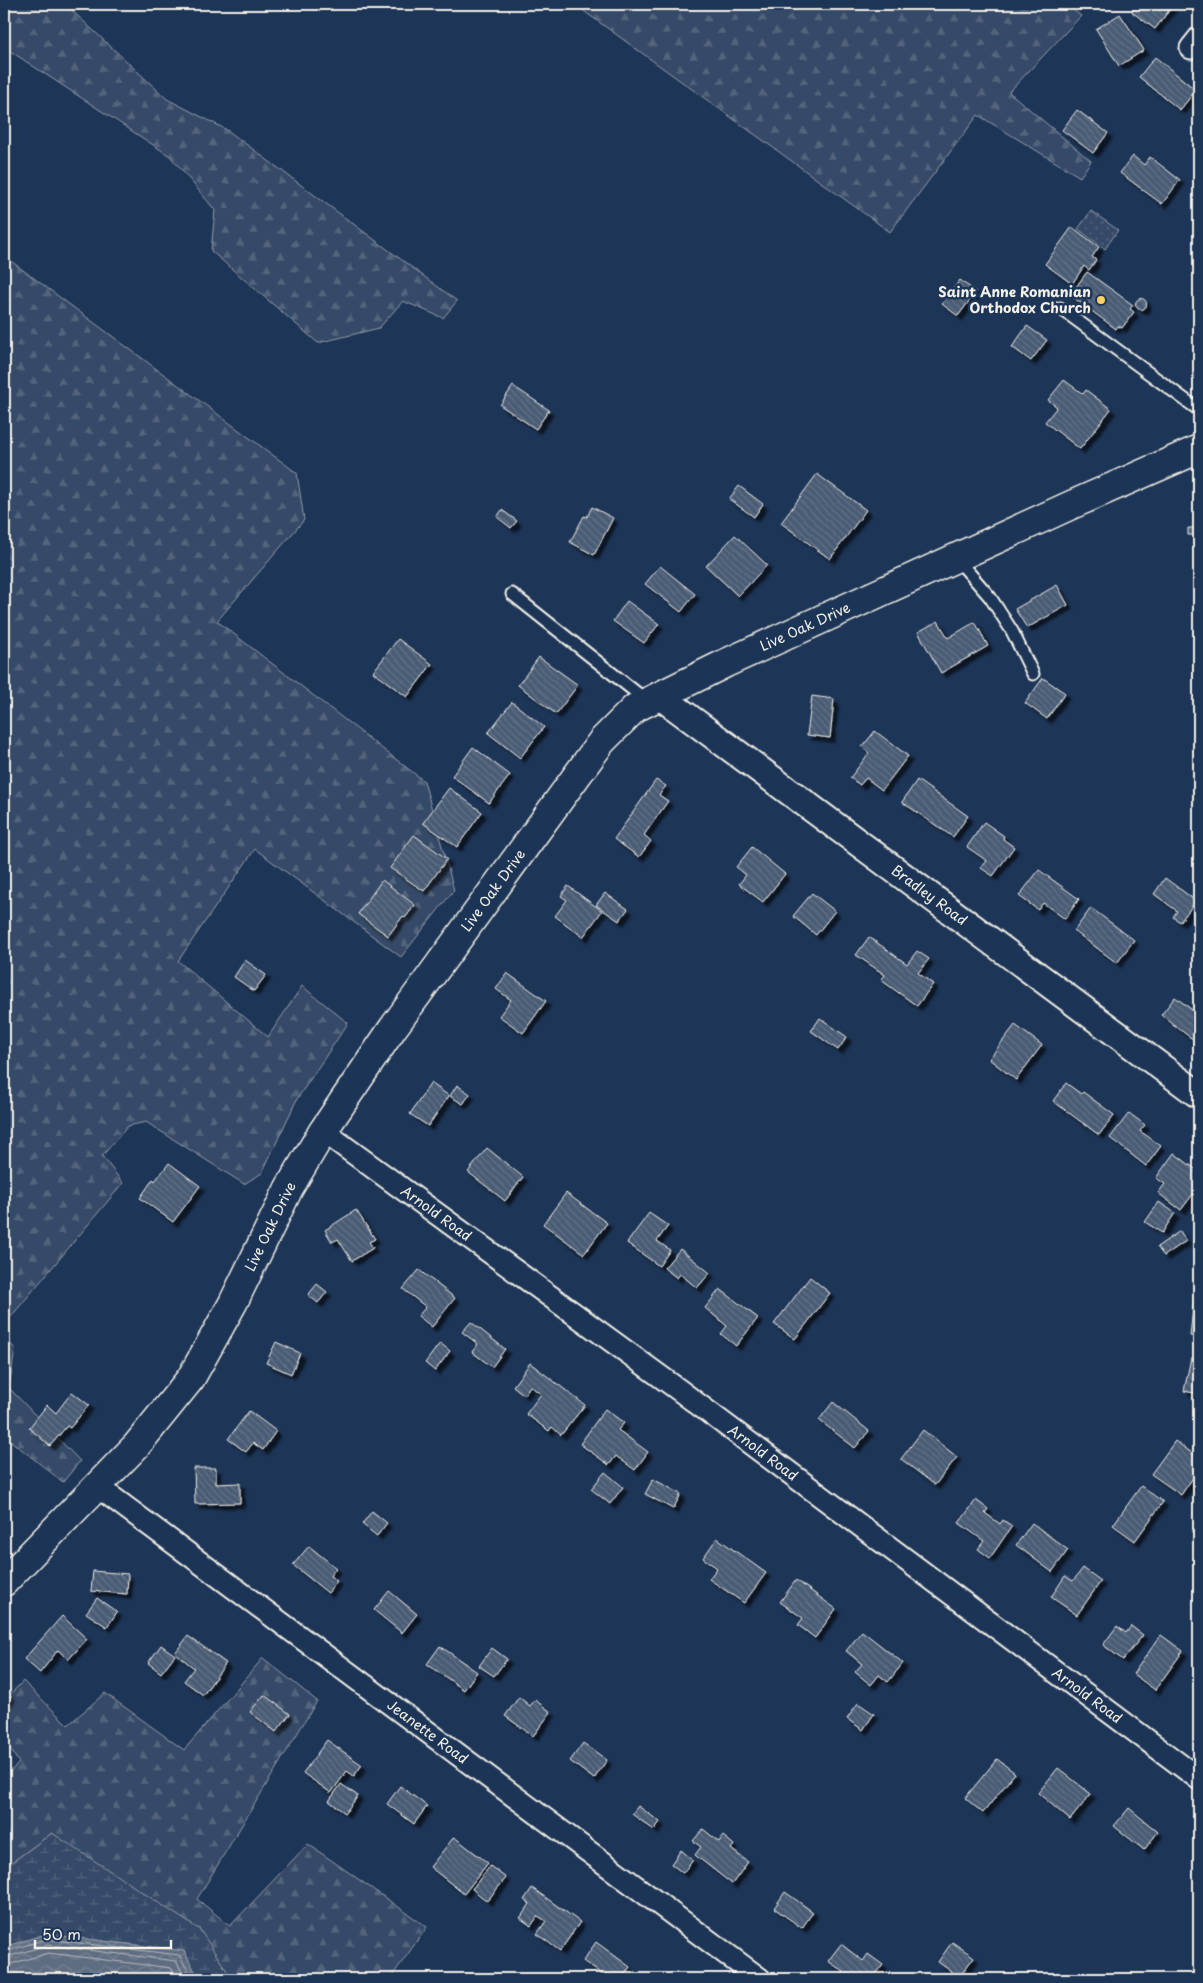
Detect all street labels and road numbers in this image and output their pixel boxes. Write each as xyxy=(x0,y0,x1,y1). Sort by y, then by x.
street label: Live Oak Drive xyxy=(756,596,854,656)
street label: Live Oak Drive xyxy=(456,844,530,936)
street label: Bradley Road xyxy=(887,860,972,930)
street label: Live Oak Drive xyxy=(239,1177,301,1275)
street label: Arnold Road xyxy=(397,1180,476,1246)
street label: Arnold Road xyxy=(724,1419,803,1486)
street label: Arnold Road xyxy=(1048,1662,1127,1728)
street label: Jeanette Road xyxy=(383,1694,473,1769)

